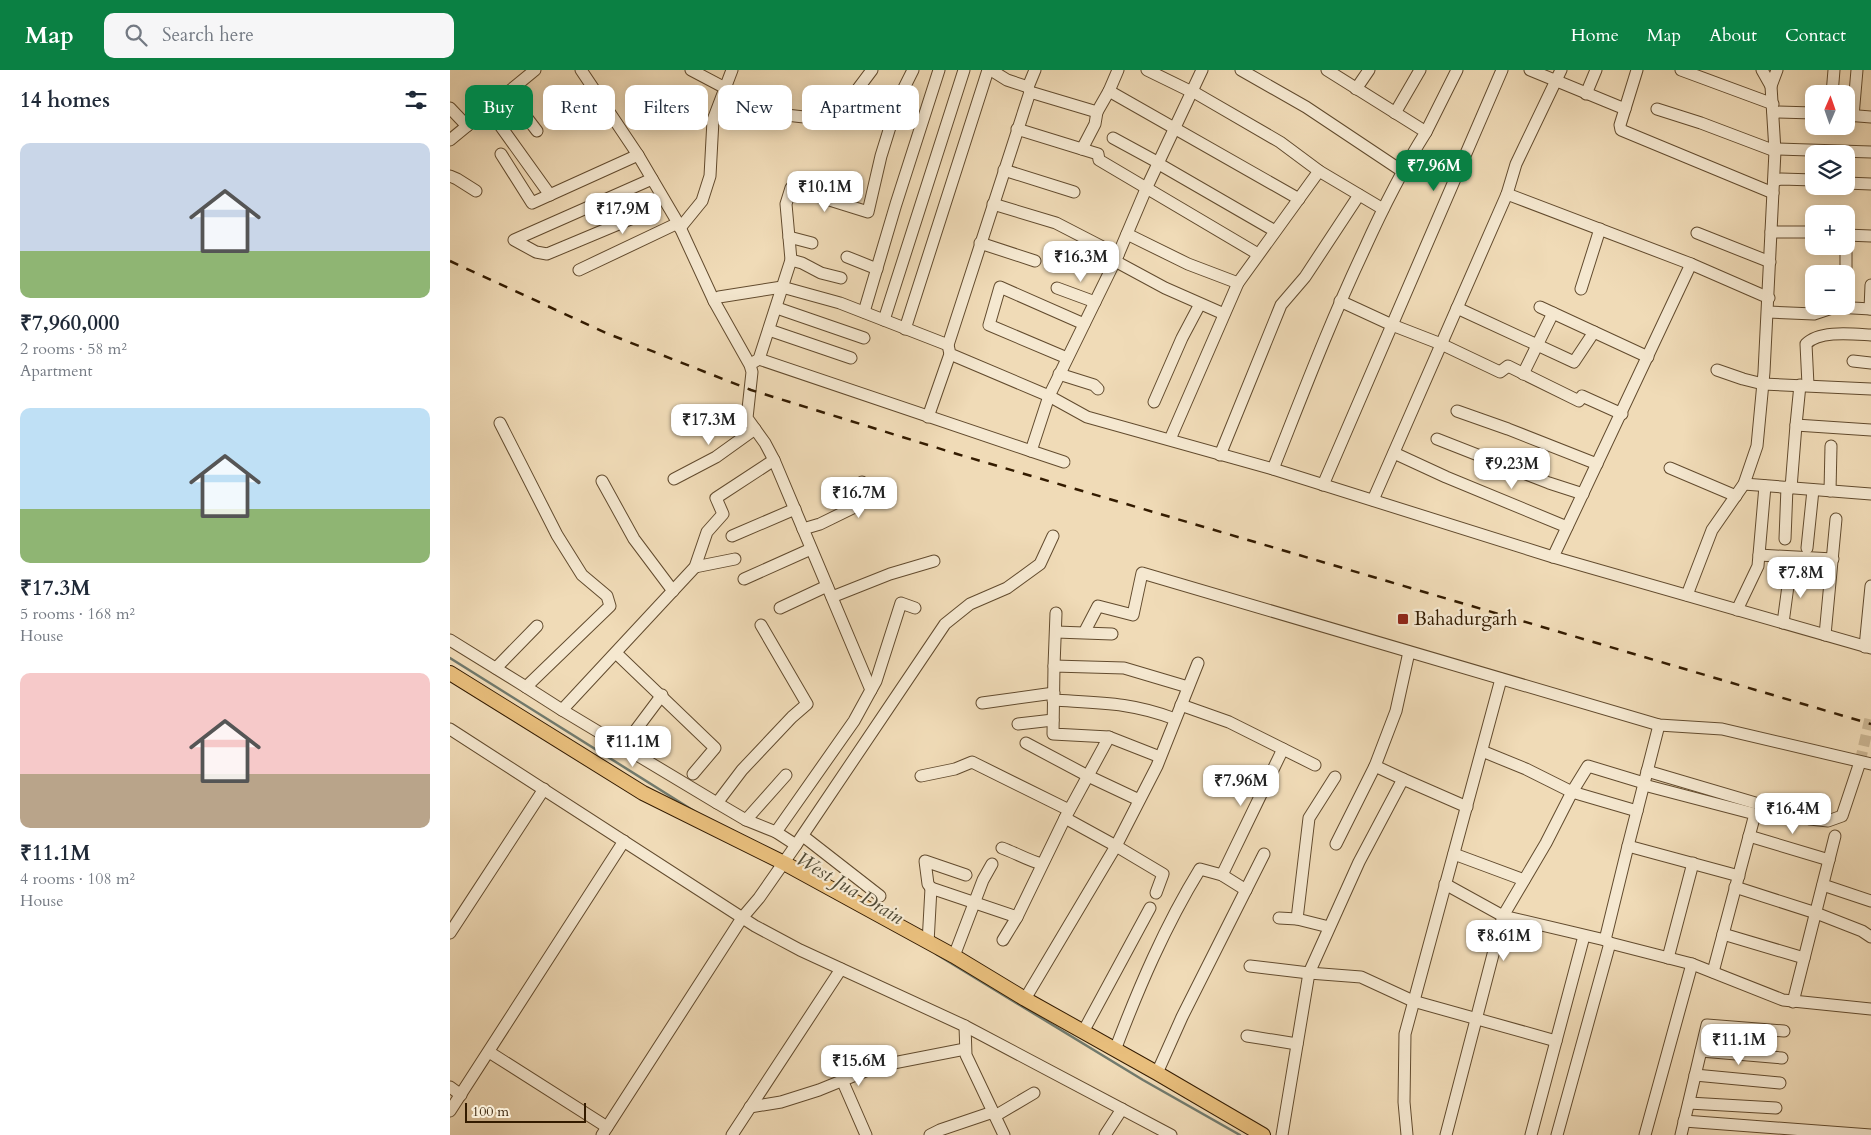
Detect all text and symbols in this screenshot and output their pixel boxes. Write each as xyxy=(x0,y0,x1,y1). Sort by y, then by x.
search box xyxy=(104,13,454,58)
text: Map xyxy=(25,19,74,52)
icon: search xyxy=(122,21,150,49)
text: Search here xyxy=(162,22,254,48)
text: Home xyxy=(1571,23,1619,48)
text: Map xyxy=(1647,23,1681,48)
text: About xyxy=(1709,23,1757,48)
text: Contact xyxy=(1785,23,1846,48)
chip: Buy xyxy=(465,85,533,130)
chip: Rent xyxy=(543,85,615,130)
chip: Filters xyxy=(625,85,708,130)
chip: New xyxy=(718,85,792,130)
chip: Apartment xyxy=(802,85,919,130)
north arrow xyxy=(1805,85,1855,135)
map controls xyxy=(1805,85,1855,315)
text: 14 homes xyxy=(20,86,110,115)
icon: filters xyxy=(402,86,430,114)
button: layers xyxy=(1805,145,1855,195)
pin: ₹7.96M xyxy=(1393,150,1475,192)
text: ₹7.96M xyxy=(1407,155,1461,177)
pin: ₹10.1M xyxy=(784,170,866,213)
icon: home xyxy=(180,176,270,266)
text: ₹10.1M xyxy=(798,176,852,198)
pin: ₹17.9M xyxy=(582,192,664,235)
text: ₹17.9M xyxy=(596,198,650,220)
button: + xyxy=(1805,205,1855,255)
pin: ₹16.3M xyxy=(1040,240,1122,283)
text: ₹16.3M xyxy=(1054,246,1108,268)
button: − xyxy=(1805,265,1855,315)
text: ₹7,960,000 xyxy=(20,309,120,338)
text: 2 rooms · 58 m² xyxy=(20,338,127,360)
text: Apartment xyxy=(20,360,93,382)
pin: ₹17.3M xyxy=(668,404,750,446)
text: ₹17.3M xyxy=(682,409,736,431)
icon: home xyxy=(180,441,270,531)
pin: ₹9.23M xyxy=(1471,448,1553,490)
text: ₹9.23M xyxy=(1485,453,1539,475)
pin: ₹16.7M xyxy=(818,476,900,519)
text: ₹16.7M xyxy=(832,482,886,504)
pin: ₹7.8M xyxy=(1766,556,1836,599)
text: ₹7.8M xyxy=(1778,562,1824,584)
text: ₹17.3M xyxy=(20,574,91,603)
text: 5 rooms · 168 m² xyxy=(20,603,135,625)
place label: Bahadurgarh xyxy=(1414,606,1518,632)
marker: Bahadurgarh xyxy=(1396,612,1410,626)
text: House xyxy=(20,625,63,647)
icon: home xyxy=(180,706,270,796)
pin: ₹11.1M xyxy=(592,726,674,768)
text: ₹11.1M xyxy=(606,731,660,753)
pin: ₹7.96M xyxy=(1200,764,1282,807)
text: ₹7.96M xyxy=(1214,770,1268,792)
pin: ₹16.4M xyxy=(1752,792,1834,835)
text: ₹16.4M xyxy=(1766,798,1820,820)
text: ₹11.1M xyxy=(20,839,91,868)
water label: West Jua Drain xyxy=(791,845,909,931)
text: 4 rooms · 108 m² xyxy=(20,868,135,890)
text: House xyxy=(20,890,63,912)
pin: ₹8.61M xyxy=(1463,920,1545,962)
text: ₹8.61M xyxy=(1477,925,1531,947)
pin: ₹11.1M xyxy=(1698,1024,1780,1066)
text: ₹11.1M xyxy=(1712,1029,1766,1051)
pin: ₹15.6M xyxy=(818,1044,900,1087)
text: ₹15.6M xyxy=(832,1050,886,1072)
scale bar xyxy=(465,1100,586,1123)
text: 100 m xyxy=(472,1102,509,1121)

